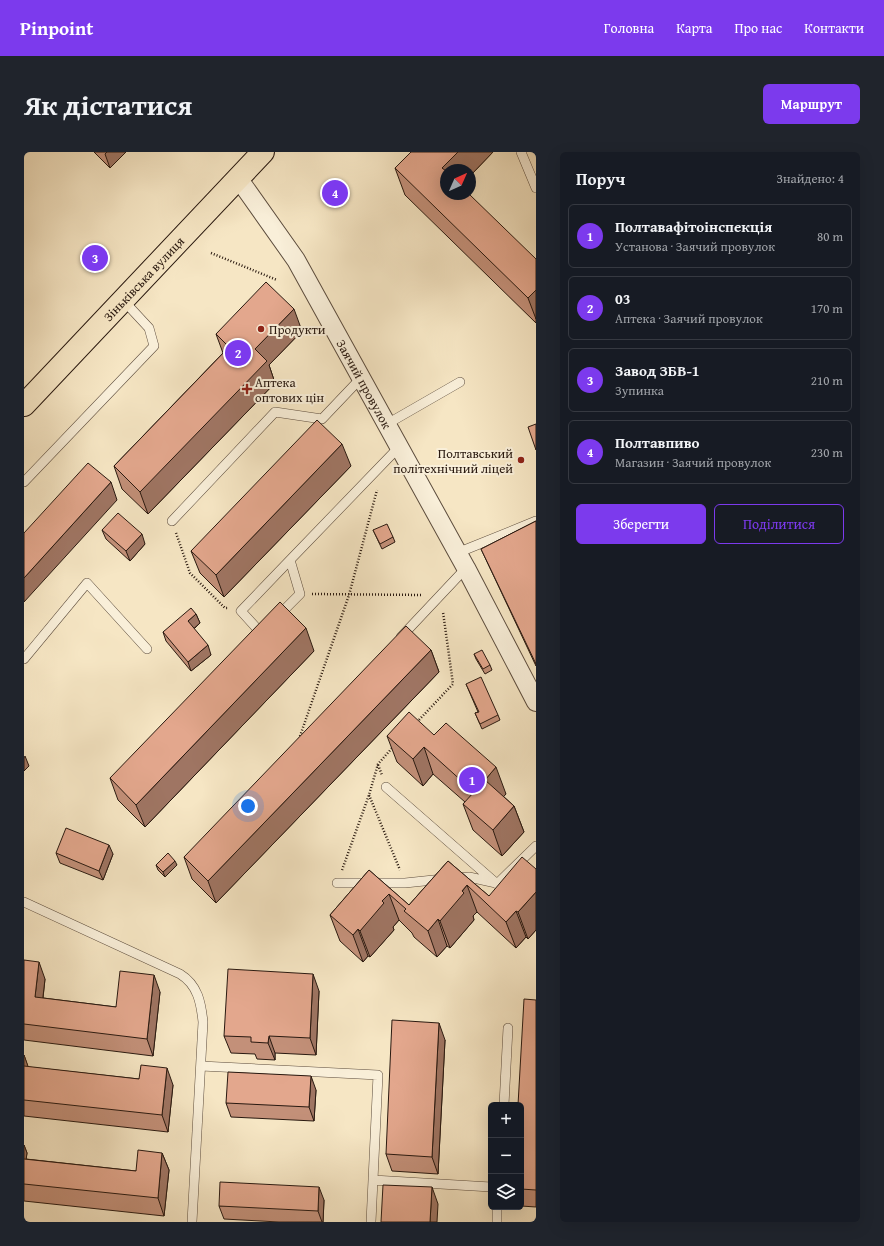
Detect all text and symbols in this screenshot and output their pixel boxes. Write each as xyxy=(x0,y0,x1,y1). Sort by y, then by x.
text: Pinpoint xyxy=(20,14,93,42)
text: Головна xyxy=(604,18,654,38)
text: Карта xyxy=(676,18,712,38)
text: Про нас xyxy=(734,18,782,38)
text: Контакти xyxy=(804,18,864,38)
text: Як дістатися xyxy=(24,84,192,125)
button: Маршрут xyxy=(763,84,860,124)
north arrow xyxy=(440,164,476,200)
text: Поруч xyxy=(576,166,625,191)
text: Знайдено: 4 xyxy=(776,169,844,188)
pin: 4 xyxy=(322,178,348,208)
text: Полтавафітоінспекція xyxy=(615,216,772,237)
text: 1 xyxy=(587,227,593,246)
text: 80 m xyxy=(817,227,843,246)
street label: Зіньківська вулиця xyxy=(99,232,189,325)
text: Установа · Заячий провулок xyxy=(615,237,775,256)
pin: 3 xyxy=(82,243,108,273)
text: 03 xyxy=(615,288,631,309)
text: 2 xyxy=(587,299,593,318)
text: 170 m xyxy=(811,299,843,318)
text: Аптека · Заячий провулок xyxy=(615,309,763,328)
place label: Продукти xyxy=(269,320,326,339)
marker: Продукти xyxy=(256,324,266,334)
street label: Заячий провулок xyxy=(332,336,397,432)
pin: 2 xyxy=(225,338,251,368)
text: Завод ЗБВ-1 xyxy=(615,360,700,381)
text: 3 xyxy=(587,371,593,390)
text: 210 m xyxy=(811,371,843,390)
place label: Аптека оптових цін xyxy=(255,373,324,407)
text: Зупинка xyxy=(615,381,664,400)
marker: Аптека оптових цін xyxy=(242,384,252,394)
text: Полтавпиво xyxy=(615,432,700,453)
text: 4 xyxy=(587,443,593,462)
text: 230 m xyxy=(811,443,843,462)
place label: Полтавський політехнічний ліцей xyxy=(393,444,513,478)
text: Магазин · Заячий провулок xyxy=(615,453,771,472)
marker: Полтавський політехнічний ліцей xyxy=(516,455,526,465)
button: Зберегти xyxy=(576,504,706,544)
button: Поділитися xyxy=(714,504,844,544)
pin: 1 xyxy=(459,765,485,795)
your location xyxy=(238,796,258,816)
map controls xyxy=(488,1102,524,1210)
button: + xyxy=(488,1102,524,1138)
button: − xyxy=(488,1138,524,1174)
button: layers xyxy=(488,1174,524,1210)

